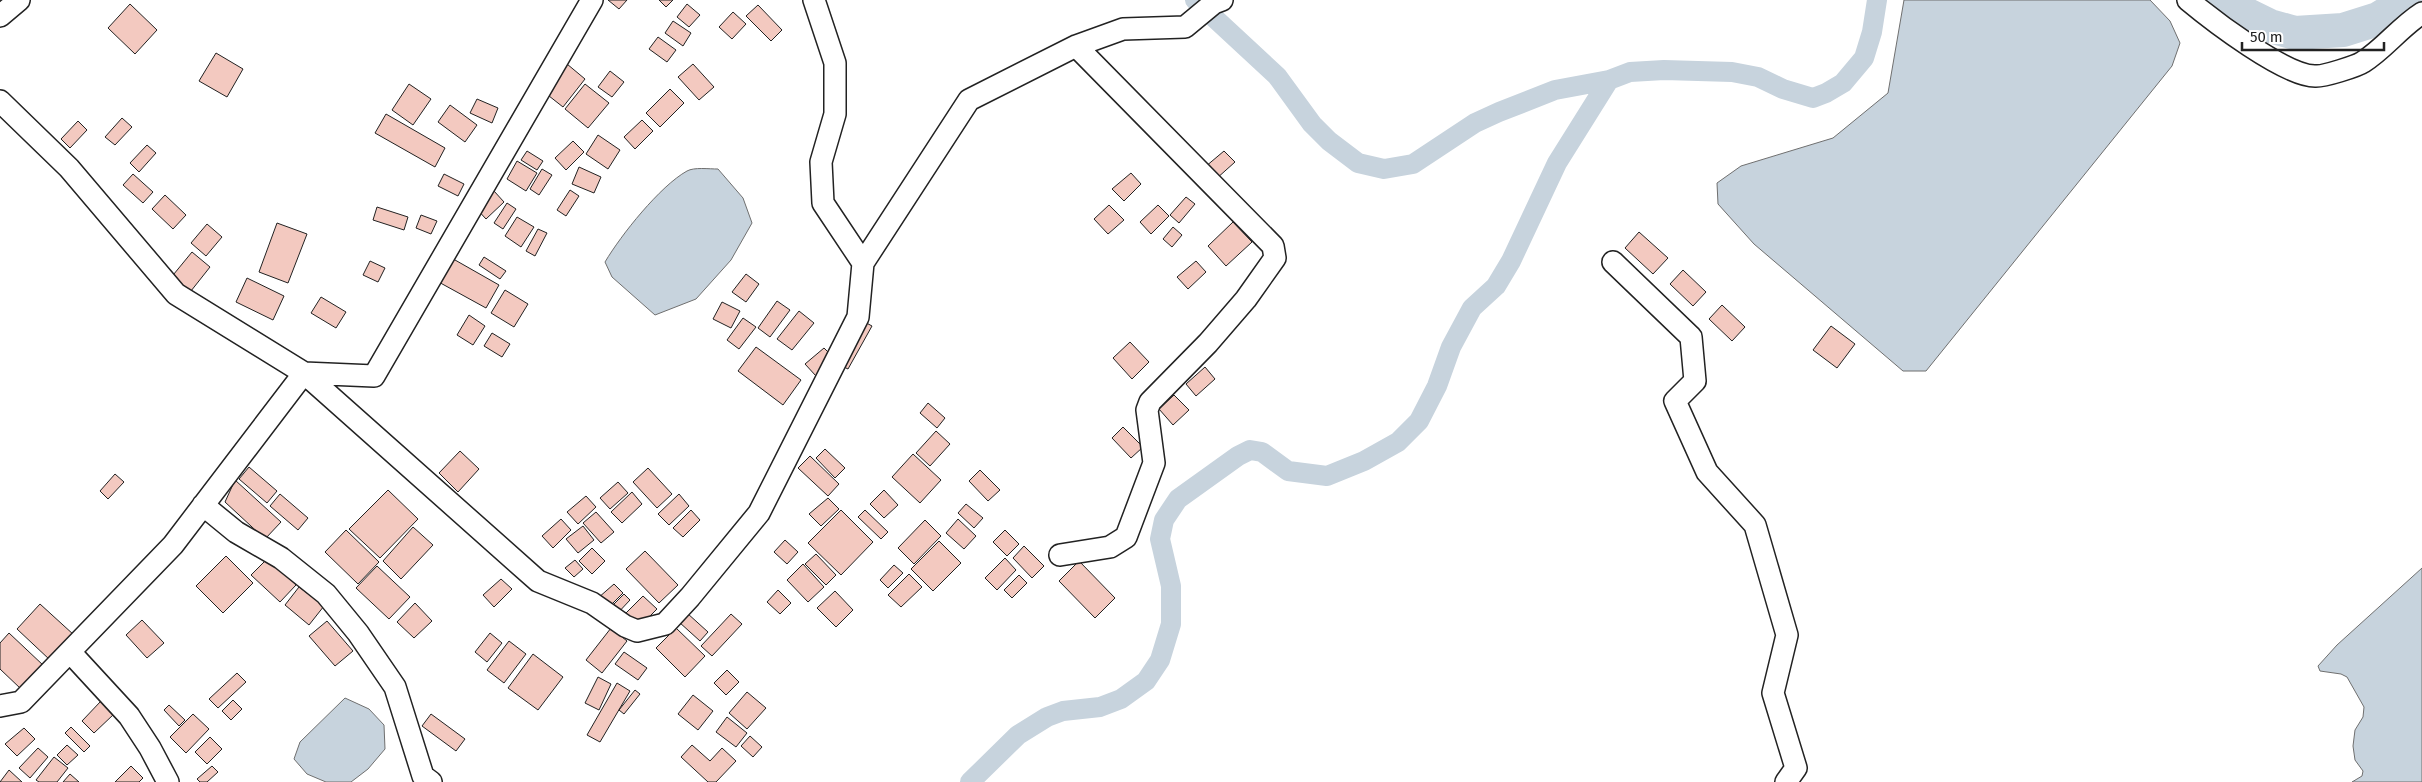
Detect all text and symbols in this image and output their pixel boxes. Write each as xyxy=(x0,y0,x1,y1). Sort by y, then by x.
scale bar xyxy=(2242,20,2384,52)
text: 50 m xyxy=(2250,28,2283,46)

